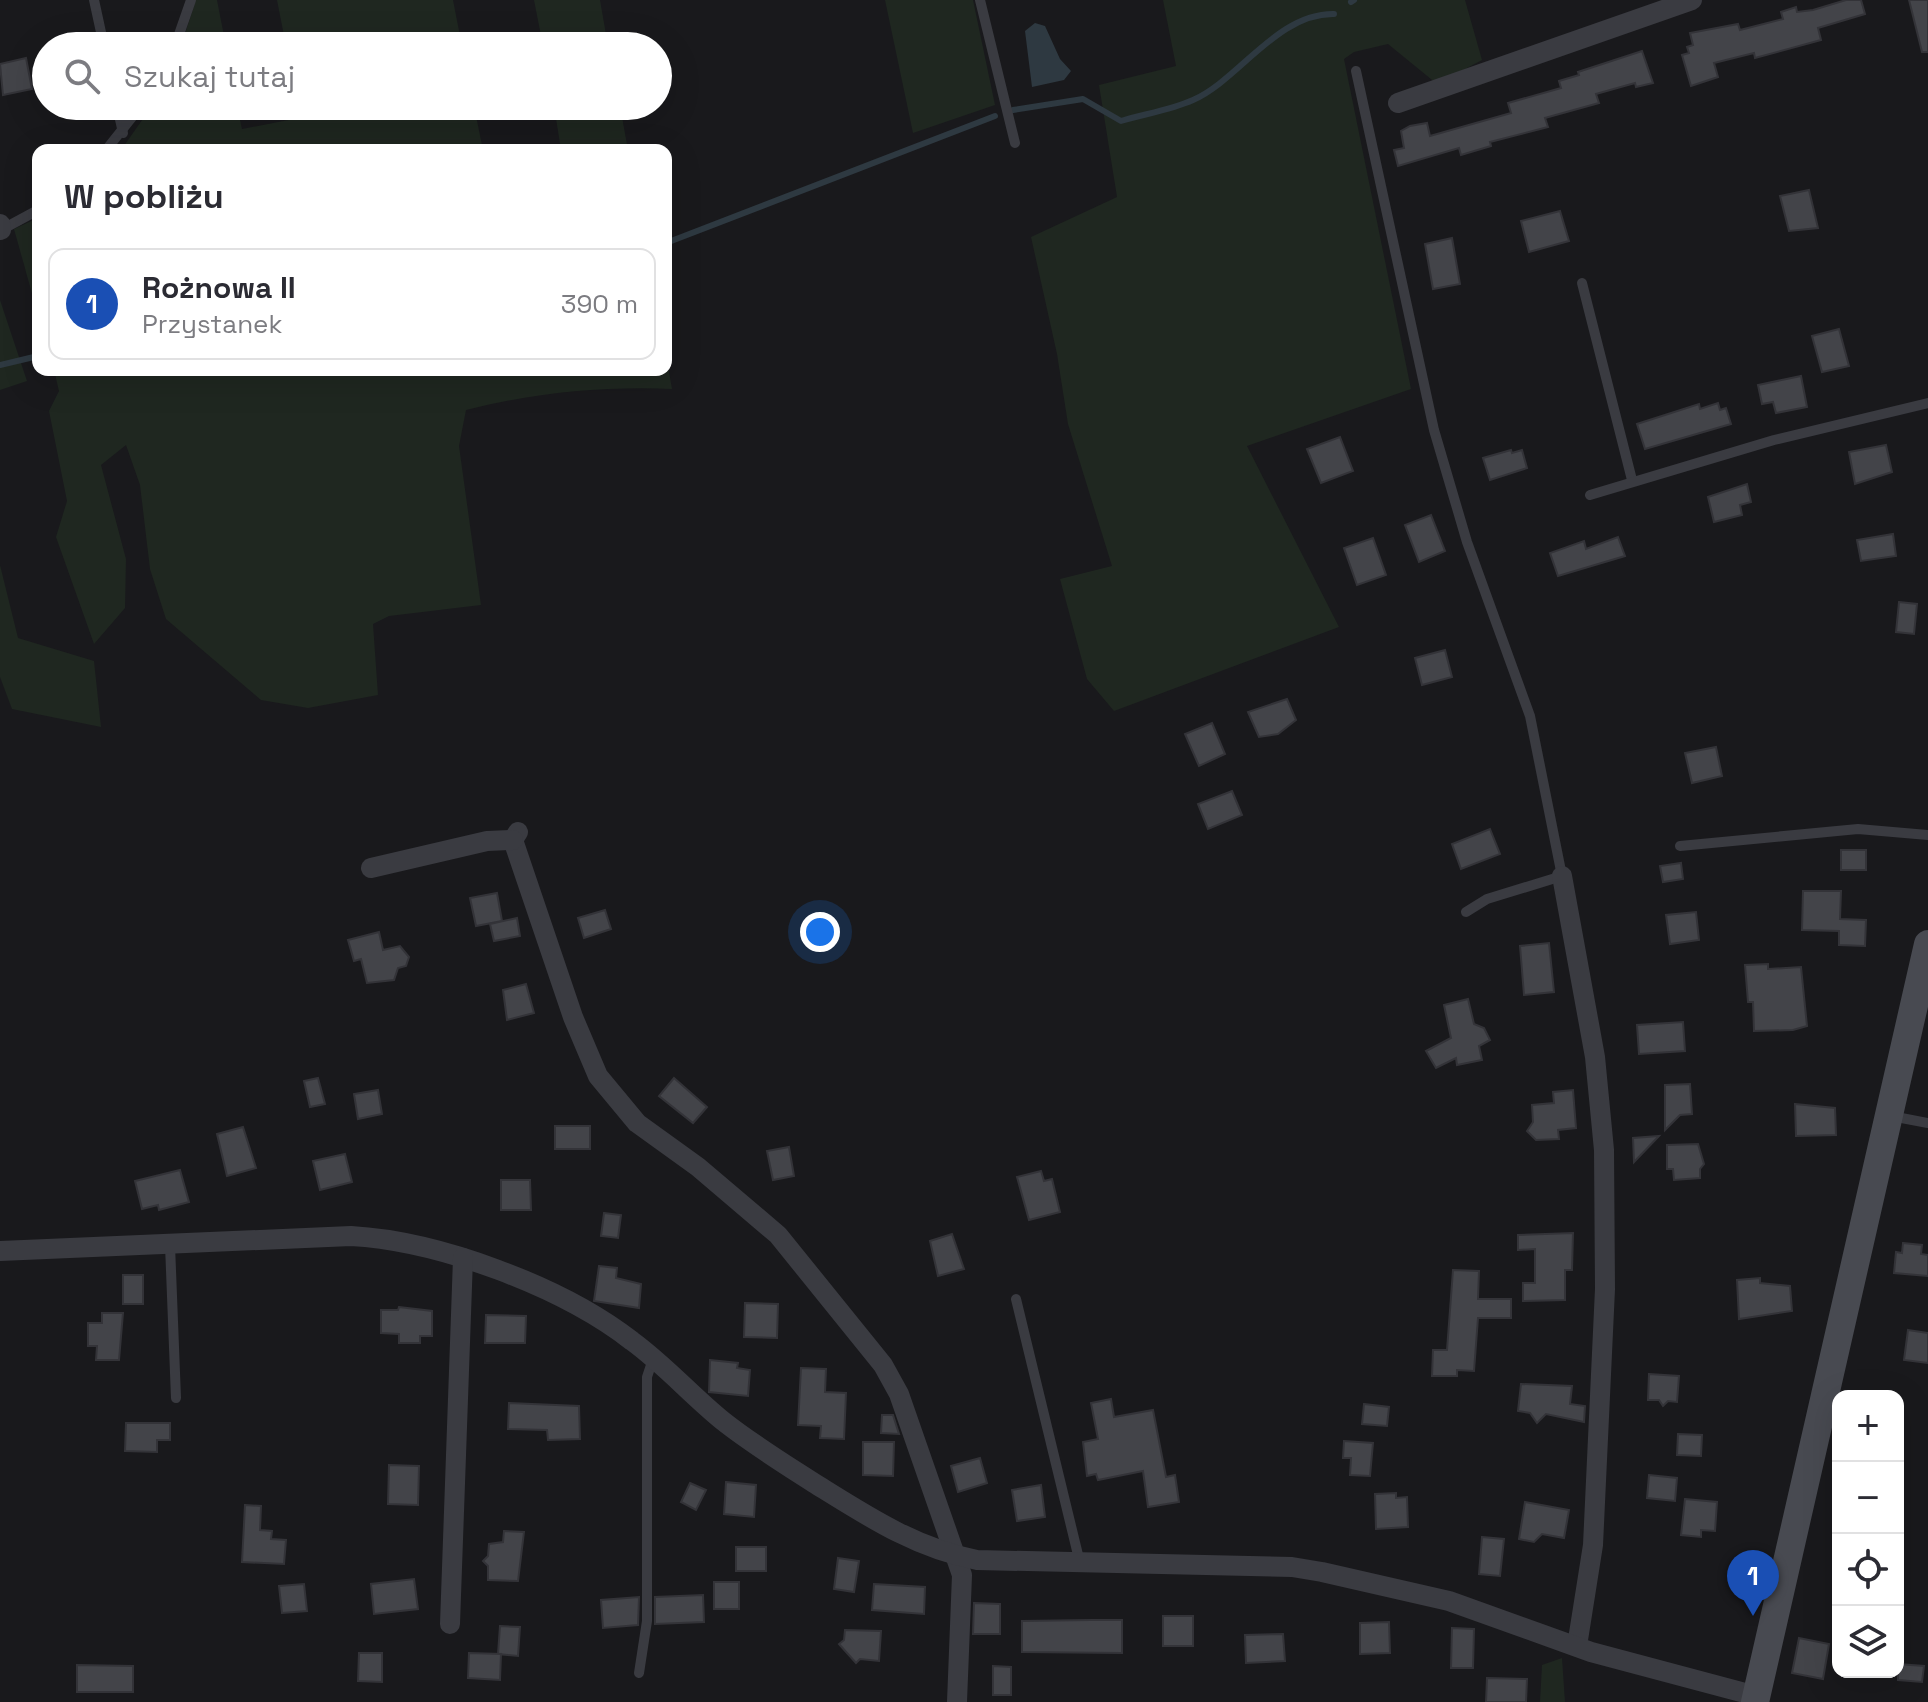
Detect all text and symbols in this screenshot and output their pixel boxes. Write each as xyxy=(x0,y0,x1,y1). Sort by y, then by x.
search box xyxy=(32,32,672,120)
icon: search xyxy=(60,54,104,98)
text: Szukaj tutaj xyxy=(124,57,295,96)
text: W pobliżu xyxy=(64,175,224,218)
text: Rożnowa II xyxy=(142,268,296,307)
text: 1 xyxy=(86,287,98,321)
text: 390 m xyxy=(561,287,638,321)
text: Przystanek xyxy=(142,307,282,341)
your location xyxy=(800,912,840,952)
map controls xyxy=(1832,1390,1904,1678)
button: + xyxy=(1832,1390,1904,1462)
button: − xyxy=(1832,1462,1904,1534)
button: locate xyxy=(1832,1534,1904,1606)
pin: 1 xyxy=(1727,1550,1779,1616)
button: layers xyxy=(1832,1606,1904,1678)

